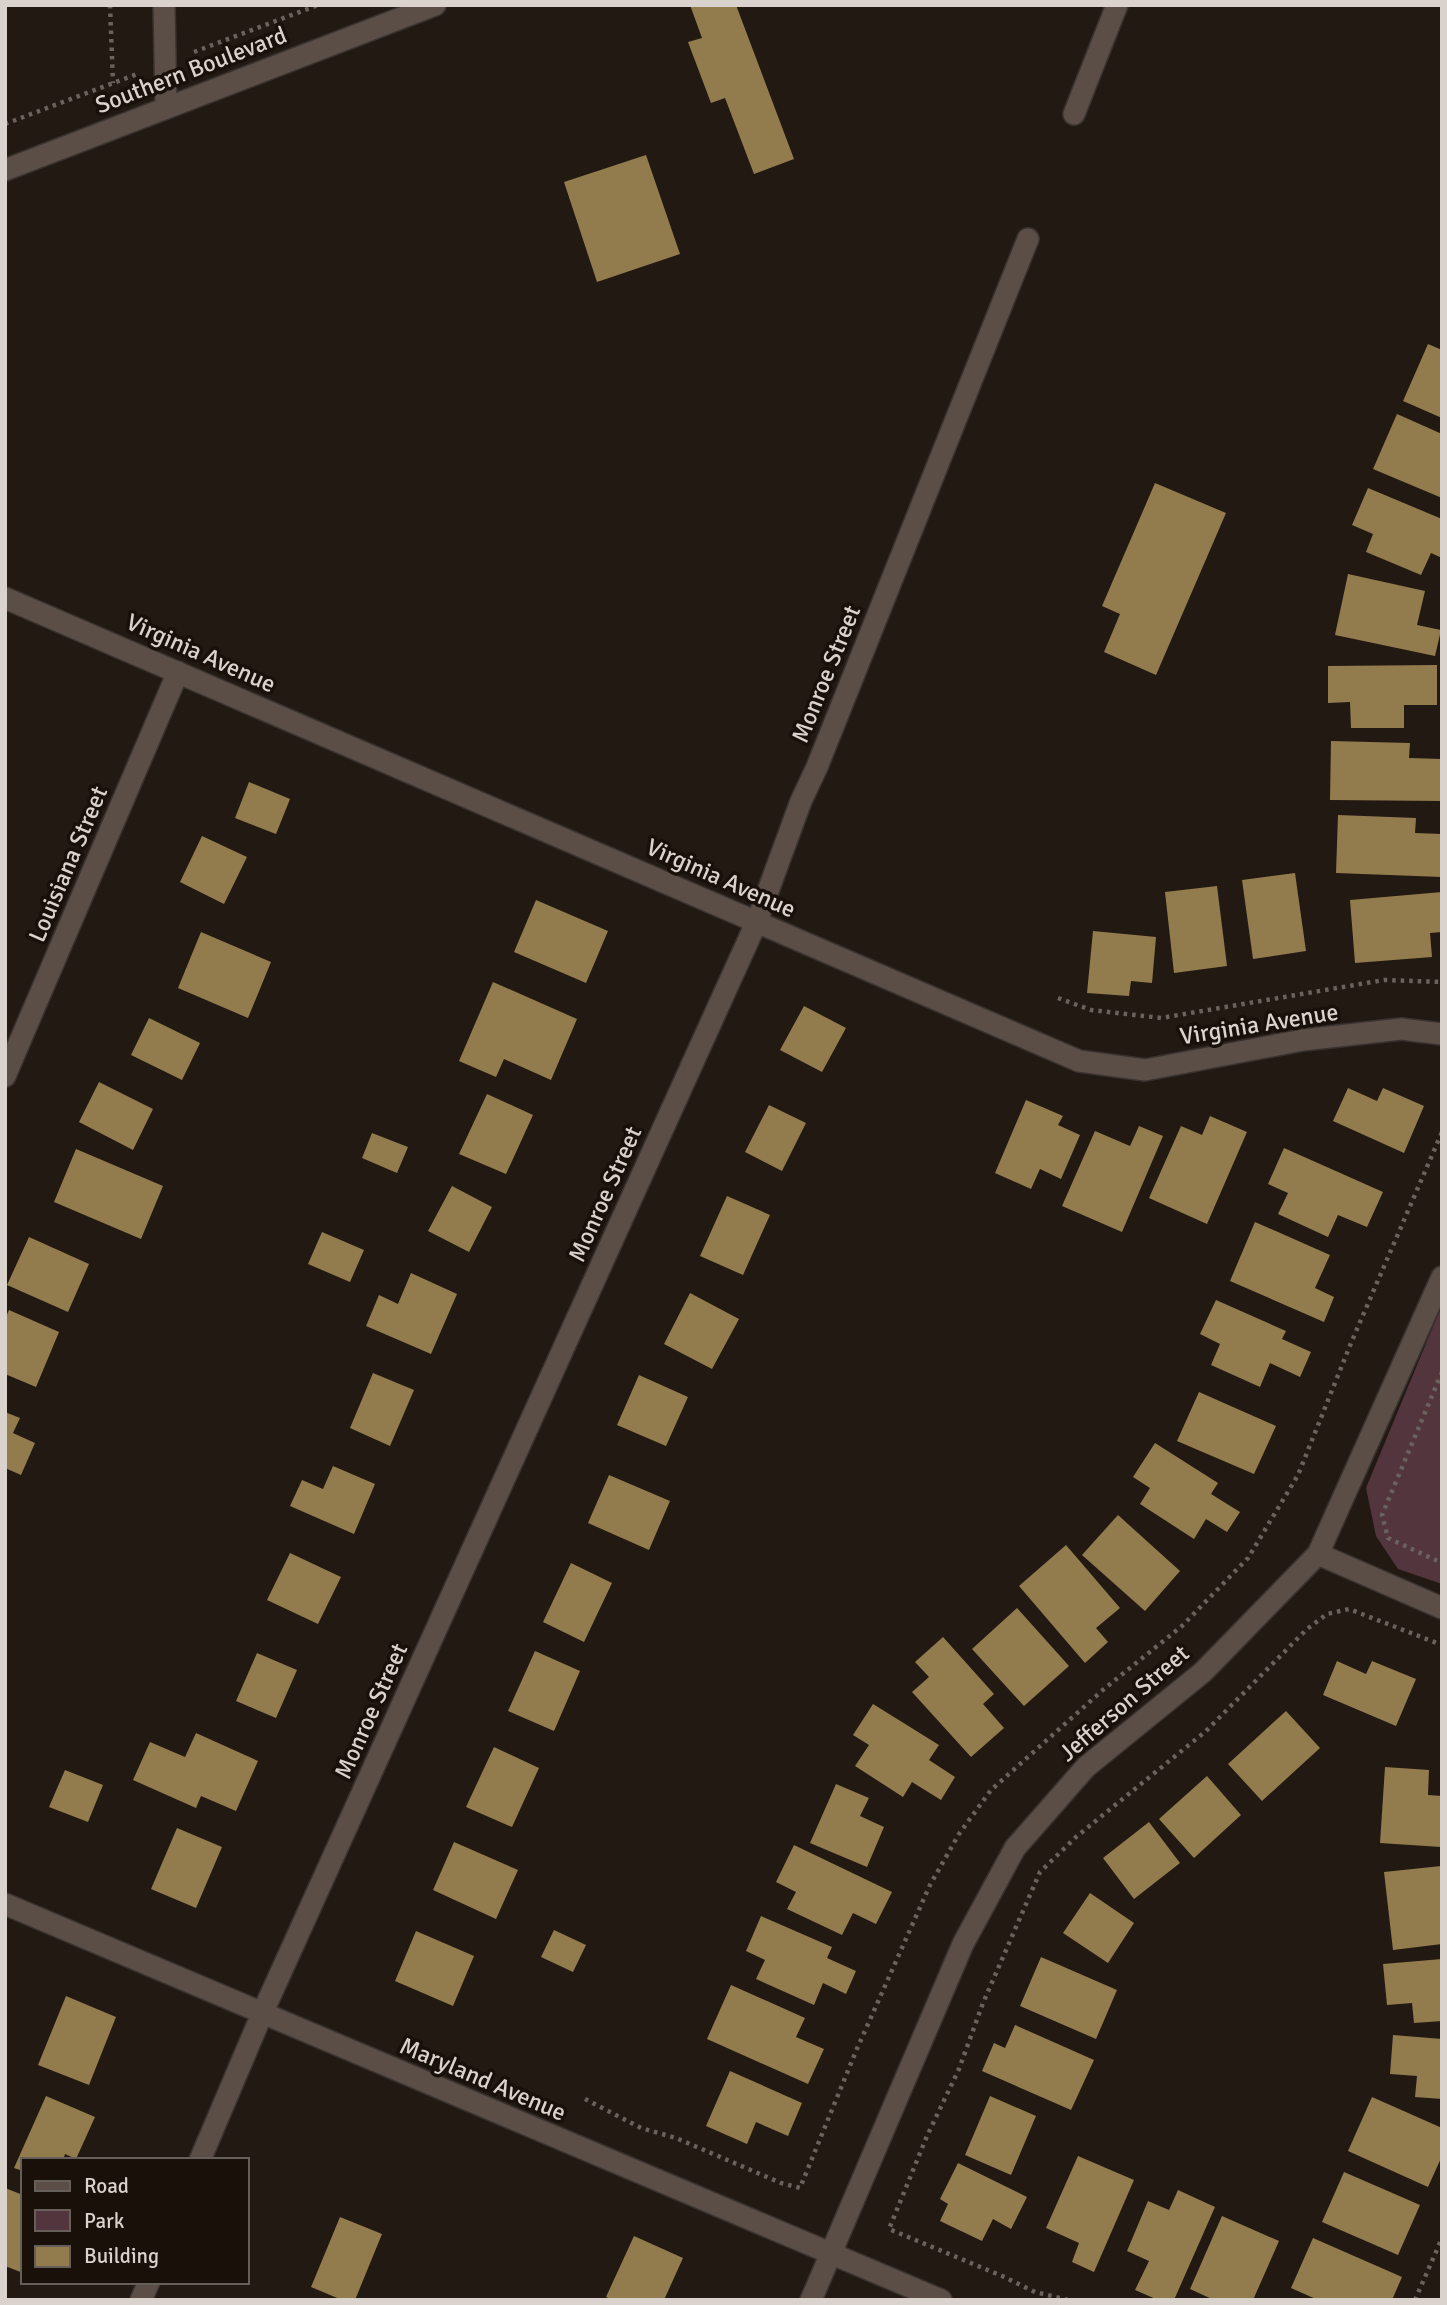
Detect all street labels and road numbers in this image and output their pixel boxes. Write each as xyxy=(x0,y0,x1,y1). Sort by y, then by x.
street label: Southern Boulevard xyxy=(91,20,291,120)
street label: Monroe Street xyxy=(785,601,867,747)
street label: Virginia Avenue xyxy=(122,607,280,699)
street label: Louisiana Street xyxy=(22,782,114,946)
street label: Virginia Avenue xyxy=(642,832,800,924)
street label: Virginia Avenue xyxy=(1178,997,1340,1051)
street label: Monroe Street xyxy=(562,1121,648,1267)
street label: Monroe Street xyxy=(328,1638,414,1784)
street label: Jefferson Street xyxy=(1053,1638,1195,1768)
street label: Maryland Avenue xyxy=(395,2030,571,2128)

